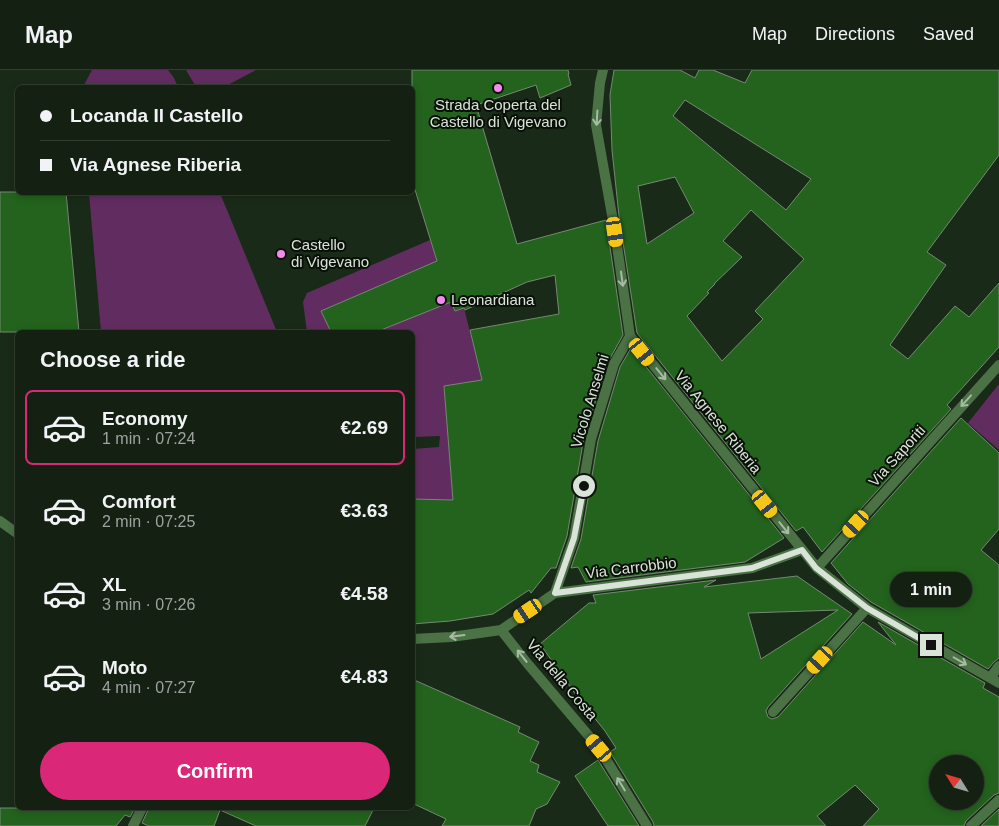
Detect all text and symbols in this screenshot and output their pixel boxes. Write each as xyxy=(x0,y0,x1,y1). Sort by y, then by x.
text: Map xyxy=(25,21,73,48)
text: Map xyxy=(752,24,787,44)
text: Directions xyxy=(815,24,895,44)
text: Saved xyxy=(923,24,974,44)
marker: Strada Coperta del Castello di Vigevano xyxy=(492,82,504,94)
place label: Strada Coperta del Castello di Vigevano xyxy=(430,96,566,130)
text: Locanda Il Castello xyxy=(70,105,243,126)
one-way arrow xyxy=(592,110,601,126)
text: Via Agnese Riberia xyxy=(70,154,241,175)
car xyxy=(605,216,624,248)
place label: Castello di Vigevano xyxy=(291,236,369,270)
marker: Castello di Vigevano xyxy=(275,248,287,260)
one-way arrow xyxy=(617,270,627,286)
place label: Leonardiana xyxy=(451,291,535,308)
marker: Leonardiana xyxy=(435,294,447,306)
car xyxy=(626,336,657,368)
text: Choose a ride xyxy=(40,347,185,372)
street label: Vicolo Anselmi xyxy=(567,352,612,450)
street label: Via Agnese Riberia xyxy=(672,367,765,477)
one-way arrow xyxy=(655,368,666,381)
one-way arrow xyxy=(961,395,972,408)
icon: car xyxy=(42,405,87,450)
text: Economy xyxy=(102,408,188,429)
text: €2.69 xyxy=(340,417,388,438)
street label: Via Saporiti xyxy=(865,422,929,490)
text: 1 min · 07:24 xyxy=(102,430,195,447)
route start xyxy=(573,475,595,497)
icon: car xyxy=(42,488,87,533)
car xyxy=(749,488,780,520)
text: Comfort xyxy=(102,491,176,512)
text: €3.63 xyxy=(340,500,388,521)
car xyxy=(840,508,871,540)
text: 2 min · 07:25 xyxy=(102,513,195,530)
one-way arrow xyxy=(779,521,790,534)
street label: Via Carrobbio xyxy=(585,553,677,582)
icon: car xyxy=(42,571,87,616)
callout: 1 min xyxy=(890,572,972,608)
text: XL xyxy=(102,574,126,595)
text: 1 min xyxy=(910,581,952,598)
text: €4.58 xyxy=(340,583,388,604)
text: 3 min · 07:26 xyxy=(102,596,195,613)
car xyxy=(511,596,544,626)
one-way arrow xyxy=(449,631,465,641)
route end xyxy=(920,634,942,656)
street label: Via della Costa xyxy=(524,636,602,724)
car xyxy=(804,644,835,676)
one-way arrow xyxy=(517,649,527,663)
icon: car xyxy=(42,654,87,699)
one-way arrow xyxy=(952,656,967,666)
text: Moto xyxy=(102,657,147,678)
text: €4.83 xyxy=(340,666,388,687)
text: 4 min · 07:27 xyxy=(102,679,195,696)
car xyxy=(583,732,614,764)
button: Confirm xyxy=(40,742,390,800)
north arrow xyxy=(929,755,984,810)
map controls xyxy=(929,755,984,810)
one-way arrow xyxy=(616,778,626,792)

